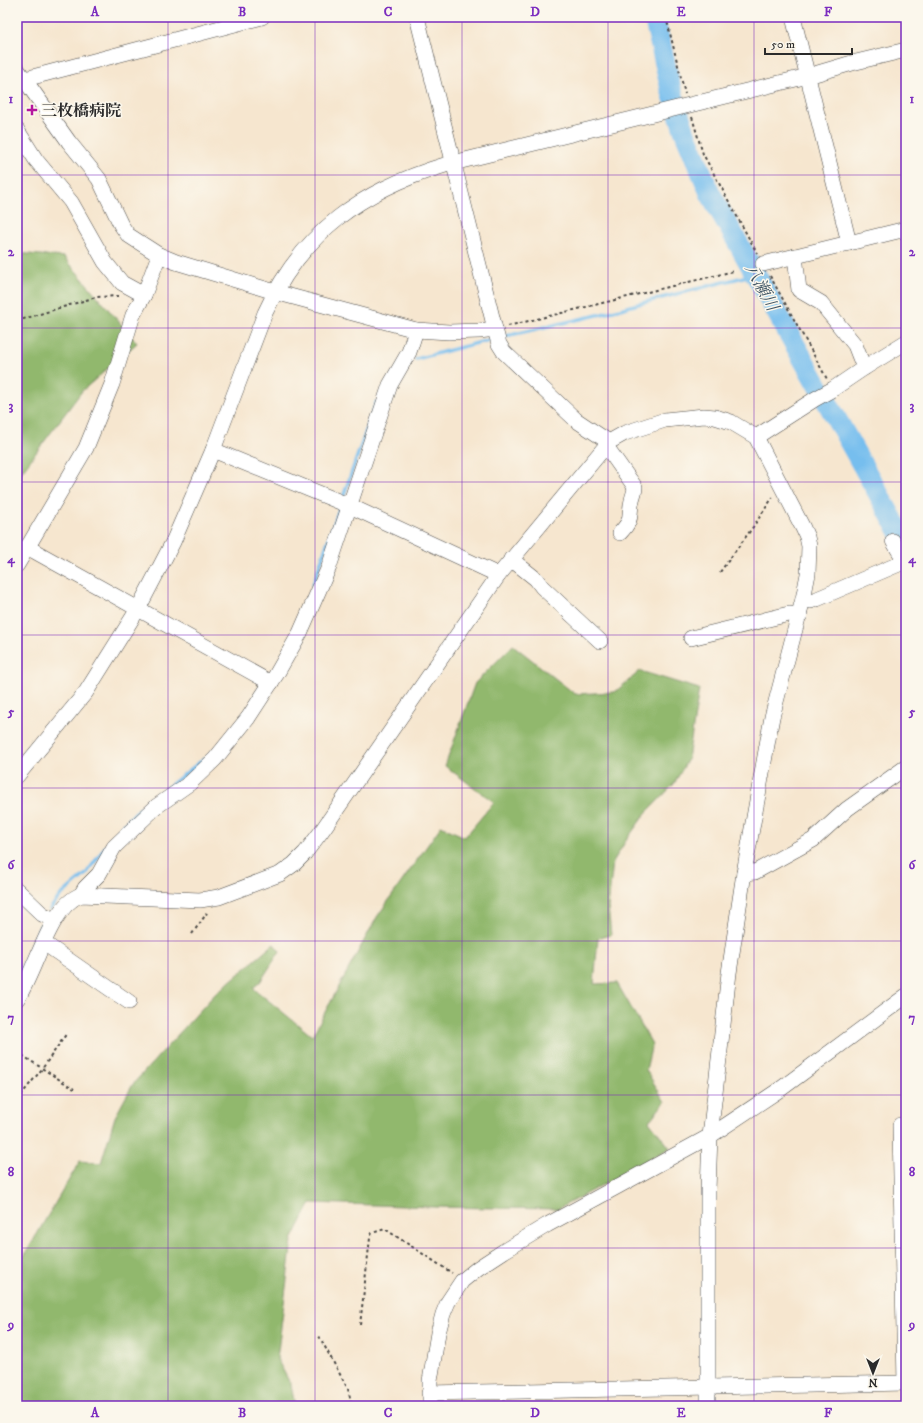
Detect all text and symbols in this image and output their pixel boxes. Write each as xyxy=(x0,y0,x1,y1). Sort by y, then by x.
text: A xyxy=(90,4,100,20)
text: B xyxy=(238,4,246,20)
text: C xyxy=(384,4,393,20)
text: D xyxy=(530,4,540,20)
text: E xyxy=(676,4,686,20)
text: F xyxy=(824,4,833,20)
scale bar xyxy=(765,30,852,56)
text: 50 m xyxy=(771,37,795,52)
text: 1 xyxy=(9,91,14,107)
text: 1 xyxy=(910,91,915,107)
place label: 三枚橋病院 xyxy=(41,101,121,121)
marker: 三枚橋病院 xyxy=(26,104,38,116)
text: 2 xyxy=(8,244,15,260)
text: 2 xyxy=(909,244,916,260)
water label: 八瀬川 xyxy=(739,260,784,317)
text: 3 xyxy=(9,398,14,414)
text: 3 xyxy=(910,398,915,414)
text: 4 xyxy=(6,551,15,568)
text: 4 xyxy=(907,551,916,568)
text: 5 xyxy=(7,704,15,720)
text: 5 xyxy=(908,704,916,720)
text: 6 xyxy=(8,857,16,873)
text: 6 xyxy=(909,857,917,873)
text: 7 xyxy=(8,1010,15,1026)
text: 7 xyxy=(909,1010,916,1026)
text: 8 xyxy=(8,1164,15,1180)
text: 8 xyxy=(909,1164,916,1180)
text: 9 xyxy=(7,1317,14,1333)
text: 9 xyxy=(908,1317,915,1333)
north arrow xyxy=(853,1353,893,1393)
text: N xyxy=(868,1375,878,1389)
text: A xyxy=(90,1405,100,1421)
text: B xyxy=(238,1405,246,1421)
text: C xyxy=(384,1405,393,1421)
text: D xyxy=(530,1405,540,1421)
text: E xyxy=(676,1405,686,1421)
text: F xyxy=(824,1405,833,1421)

